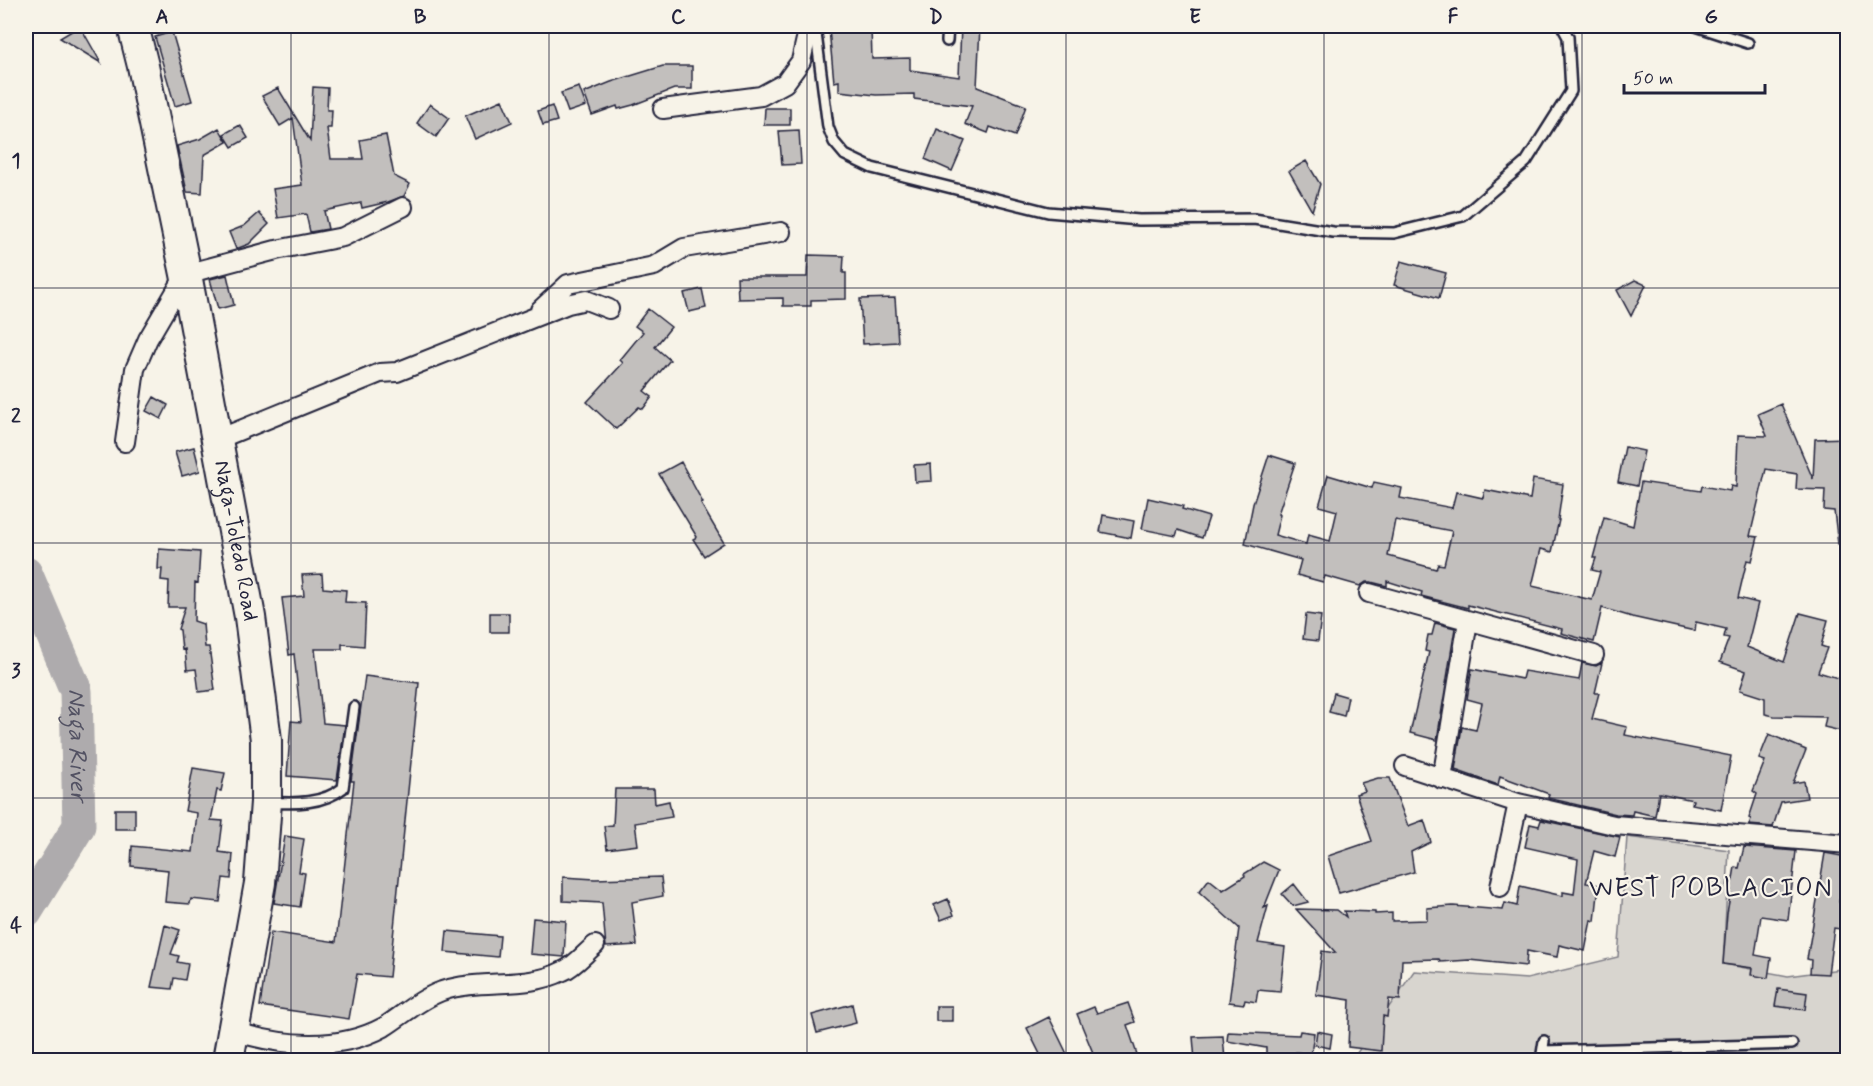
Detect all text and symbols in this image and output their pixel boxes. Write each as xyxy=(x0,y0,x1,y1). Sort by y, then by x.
text: A xyxy=(155,4,169,31)
text: B xyxy=(414,4,427,31)
text: C xyxy=(671,4,686,31)
text: D xyxy=(929,4,943,31)
text: E xyxy=(1189,4,1201,31)
text: F xyxy=(1448,4,1459,31)
text: G xyxy=(1704,4,1718,31)
scale bar xyxy=(1624,57,1765,95)
text: 50 m xyxy=(1633,67,1673,91)
text: 1 xyxy=(12,148,20,175)
text: 2 xyxy=(11,403,21,430)
street label: Naga-Toledo Road xyxy=(207,458,264,623)
text: 3 xyxy=(11,658,21,685)
water label: Naga River xyxy=(58,688,94,804)
district label: WEST POBLACION xyxy=(1589,872,1833,906)
text: 4 xyxy=(10,913,22,940)

